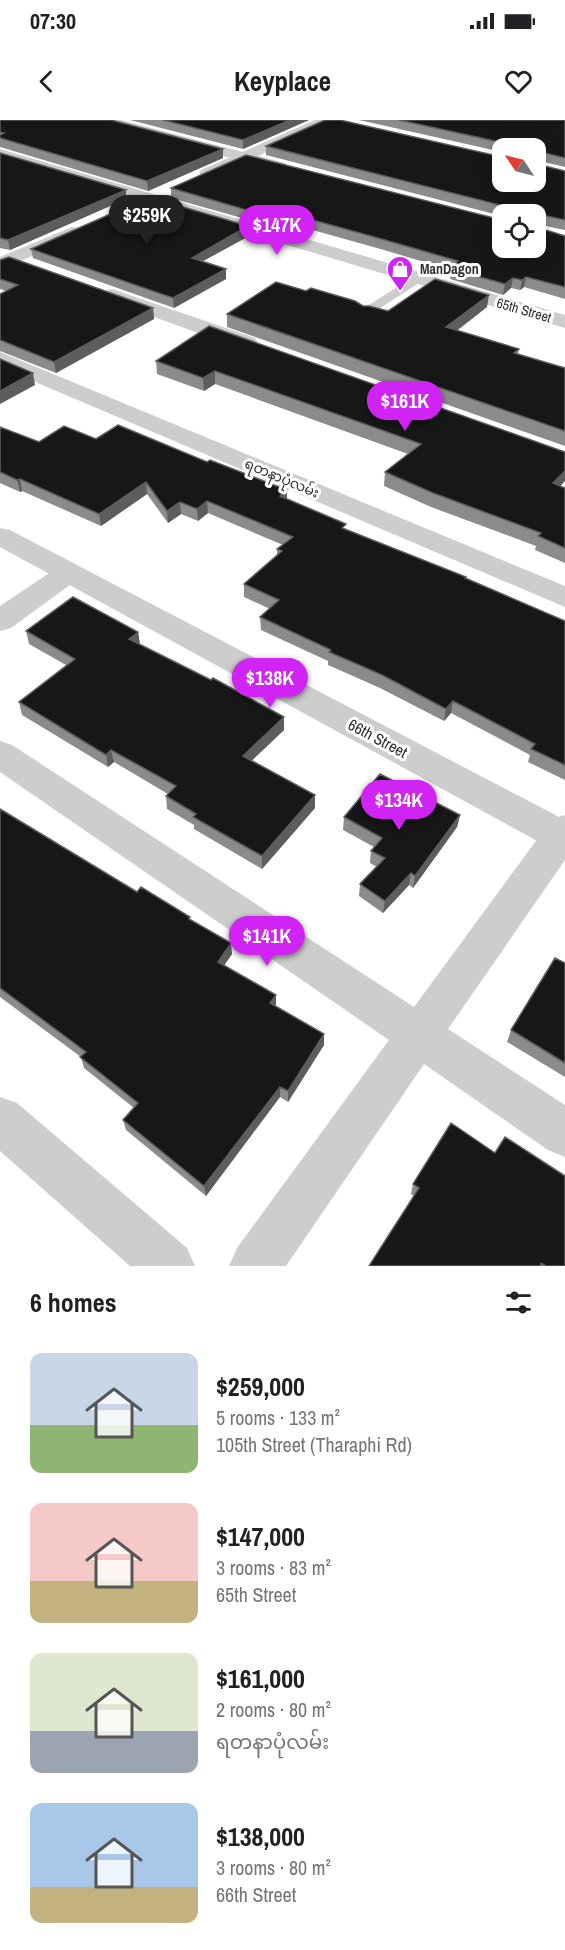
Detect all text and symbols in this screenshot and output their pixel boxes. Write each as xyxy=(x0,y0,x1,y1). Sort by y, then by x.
text: 07:30 xyxy=(30,6,76,36)
text: Keyplace xyxy=(234,63,331,99)
icon: back xyxy=(30,65,63,98)
icon: heart xyxy=(502,65,535,98)
north arrow xyxy=(492,138,546,192)
map controls xyxy=(492,138,546,258)
pin: $259K xyxy=(105,195,189,246)
text: $259K xyxy=(123,201,171,228)
button: locate xyxy=(492,204,546,258)
pin: $147K xyxy=(235,205,319,256)
text: $147K xyxy=(253,211,301,238)
shop icon: ManDagon xyxy=(385,254,415,292)
place label: ManDagon xyxy=(420,260,479,278)
street label: 65th Street xyxy=(495,294,553,326)
pin: $161K xyxy=(363,381,447,432)
text: $161K xyxy=(381,387,429,414)
street label: ရတနာပုံလမ်း xyxy=(241,453,322,505)
pin: $138K xyxy=(228,658,312,709)
text: $138K xyxy=(246,664,294,691)
street label: 66th Street xyxy=(344,713,412,763)
pin: $134K xyxy=(357,780,441,831)
text: $134K xyxy=(375,786,423,813)
pin: $141K xyxy=(225,916,309,967)
text: $141K xyxy=(243,922,291,949)
text: 6 homes xyxy=(30,1285,117,1320)
icon: filters xyxy=(502,1286,535,1319)
text: $259,000 xyxy=(216,1369,305,1404)
icon: home xyxy=(78,1377,150,1449)
text: 5 rooms · 133 m² xyxy=(216,1404,340,1431)
text: 105th Street (Tharaphi Rd) xyxy=(216,1431,412,1458)
text: $147,000 xyxy=(216,1519,305,1554)
icon: home xyxy=(78,1527,150,1599)
text: 3 rooms · 83 m² xyxy=(216,1554,331,1581)
text: 65th Street xyxy=(216,1581,296,1608)
text: $161,000 xyxy=(216,1661,305,1696)
icon: home xyxy=(78,1677,150,1749)
text: 2 rooms · 80 m² xyxy=(216,1696,331,1723)
text: ရတနာပုံလမ်း xyxy=(216,1728,329,1755)
text: $138,000 xyxy=(216,1819,305,1854)
icon: home xyxy=(78,1827,150,1899)
text: 3 rooms · 80 m² xyxy=(216,1854,331,1881)
text: 66th Street xyxy=(216,1881,296,1908)

